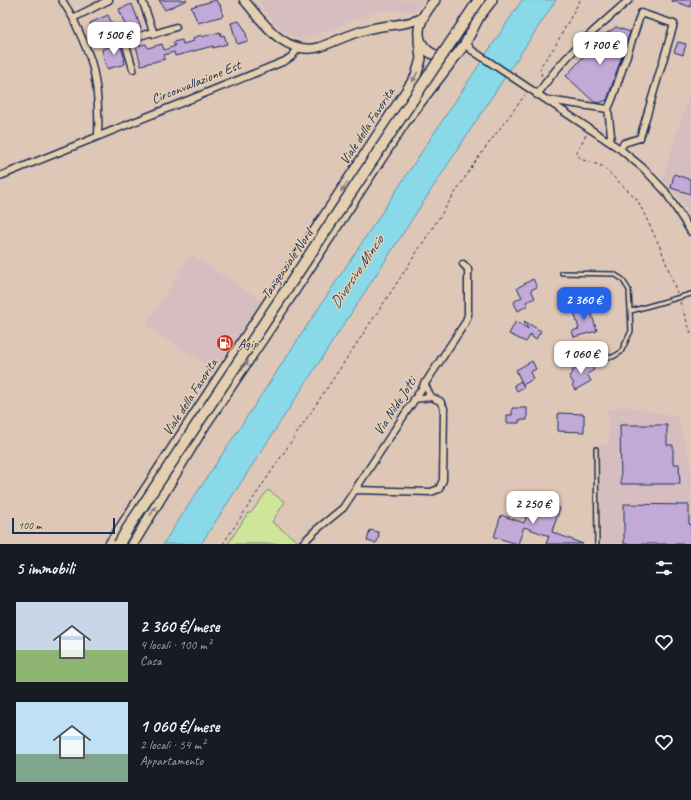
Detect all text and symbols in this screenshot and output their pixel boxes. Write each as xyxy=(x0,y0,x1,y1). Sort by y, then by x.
pin: 1 500 € xyxy=(77,22,151,56)
text: 1 500 € xyxy=(96,27,132,43)
pin: 1 700 € xyxy=(563,32,637,66)
text: 1 700 € xyxy=(582,37,618,53)
street label: Circonvallazione Est xyxy=(149,56,244,108)
one-way arrow xyxy=(411,72,418,83)
street label: Viale della Favorita xyxy=(336,83,399,168)
one-way arrow xyxy=(341,181,348,193)
street label: Tangenziale Nord xyxy=(257,224,318,302)
water label: Diversivo Mincio xyxy=(326,230,390,312)
pin: 2 360 € xyxy=(547,287,621,321)
text: 2 360 € xyxy=(566,292,602,308)
fuel station icon: Agip xyxy=(215,333,235,353)
place label: Agip xyxy=(238,335,259,352)
pin: 1 060 € xyxy=(544,341,618,375)
text: 1 060 € xyxy=(563,346,599,362)
street label: Viale della Favorita xyxy=(159,354,222,439)
one-way arrow xyxy=(241,360,249,371)
street label: Via Nilde Jotti xyxy=(370,372,421,438)
pin: 2 250 € xyxy=(496,491,570,525)
text: 2 250 € xyxy=(515,496,551,512)
one-way arrow xyxy=(149,505,156,516)
scale bar xyxy=(12,516,115,535)
text: 100 m xyxy=(18,518,42,532)
icon: filters xyxy=(653,557,675,579)
text: 5 immobili xyxy=(16,558,74,579)
text: 2 360 €/mese xyxy=(140,616,219,637)
icon: home xyxy=(48,618,96,666)
icon: heart xyxy=(653,631,675,653)
text: 4 locali · 100 m² xyxy=(140,637,211,653)
text: Casa xyxy=(140,653,161,669)
text: 1 060 €/mese xyxy=(140,716,219,737)
icon: home xyxy=(48,718,96,766)
icon: heart xyxy=(653,731,675,753)
text: 2 locali · 54 m² xyxy=(140,737,205,753)
text: Appartamento xyxy=(140,753,203,769)

